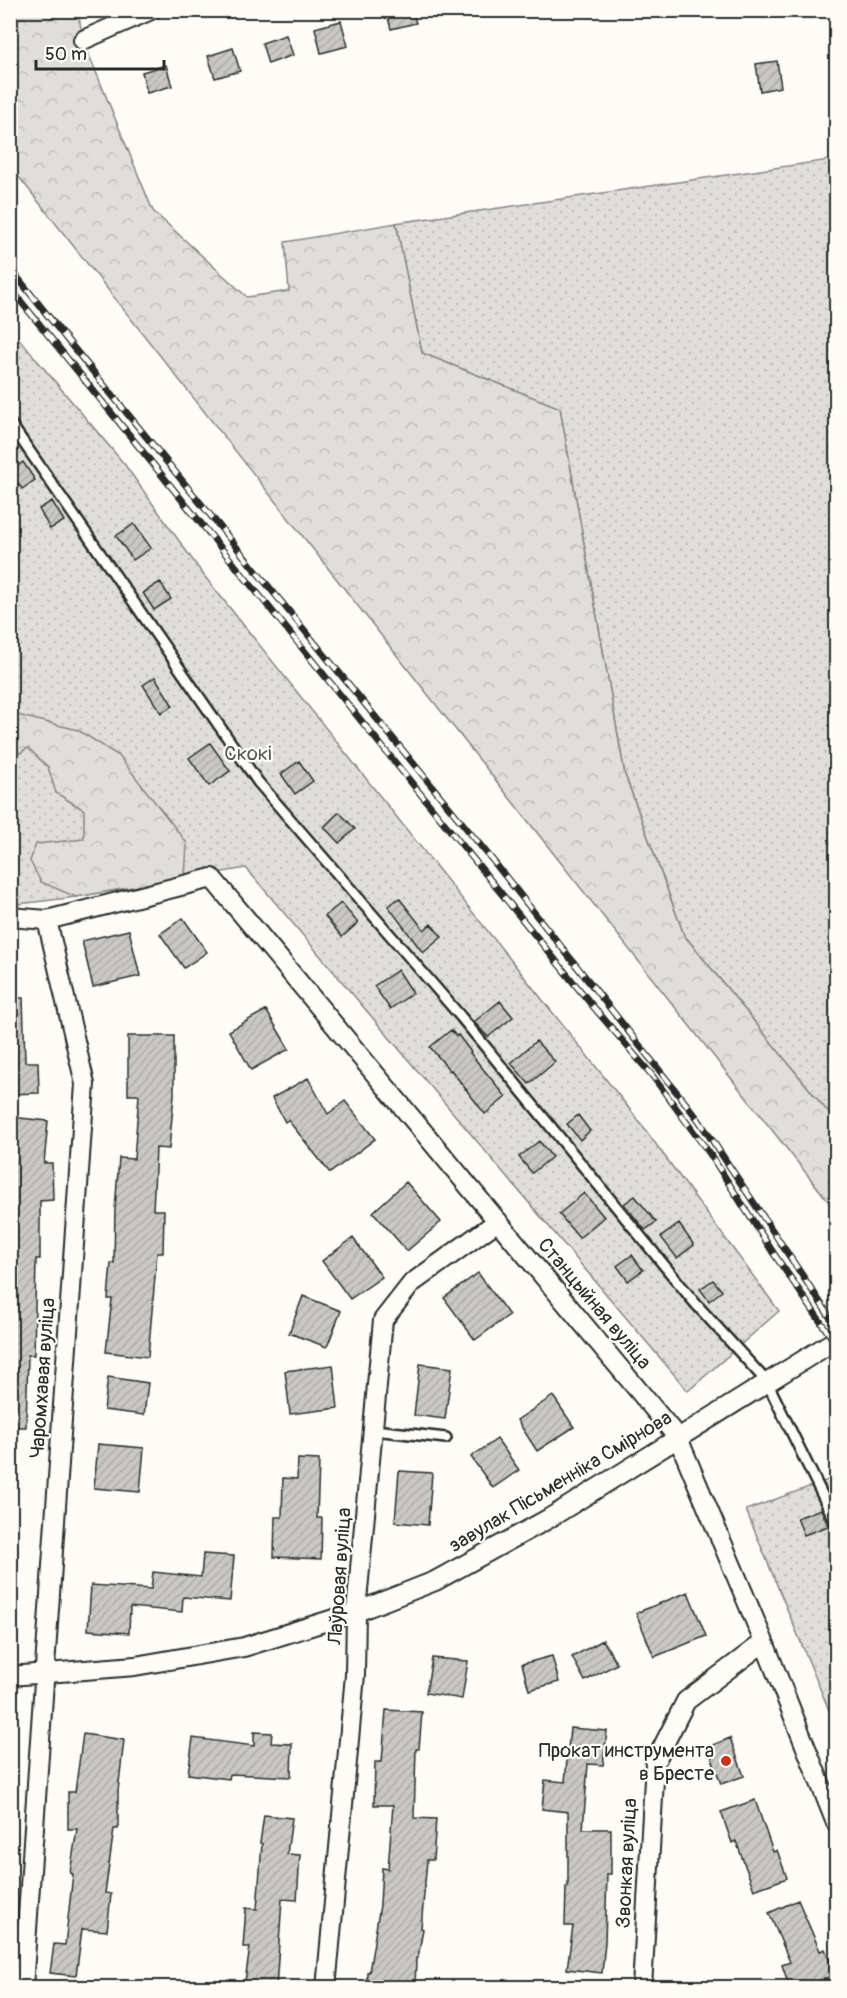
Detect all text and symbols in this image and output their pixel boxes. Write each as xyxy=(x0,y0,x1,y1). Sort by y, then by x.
scale bar xyxy=(36,33,164,71)
text: 50 m xyxy=(45,43,87,66)
park label: Скокі xyxy=(224,741,272,766)
street label: Станцыйная вуліца xyxy=(532,1232,657,1374)
street label: Чаромхавая вуліца xyxy=(24,1297,61,1459)
street label: завулак Пісьменніка Смірнова xyxy=(444,1405,676,1558)
street label: Лаўровая вуліца xyxy=(322,1507,357,1646)
place label: Прокат инструмента в Бресте xyxy=(539,1738,714,1786)
marker: Прокат инструмента в Бресте xyxy=(719,1754,733,1768)
street label: Звонкая вуліца xyxy=(611,1797,642,1929)

